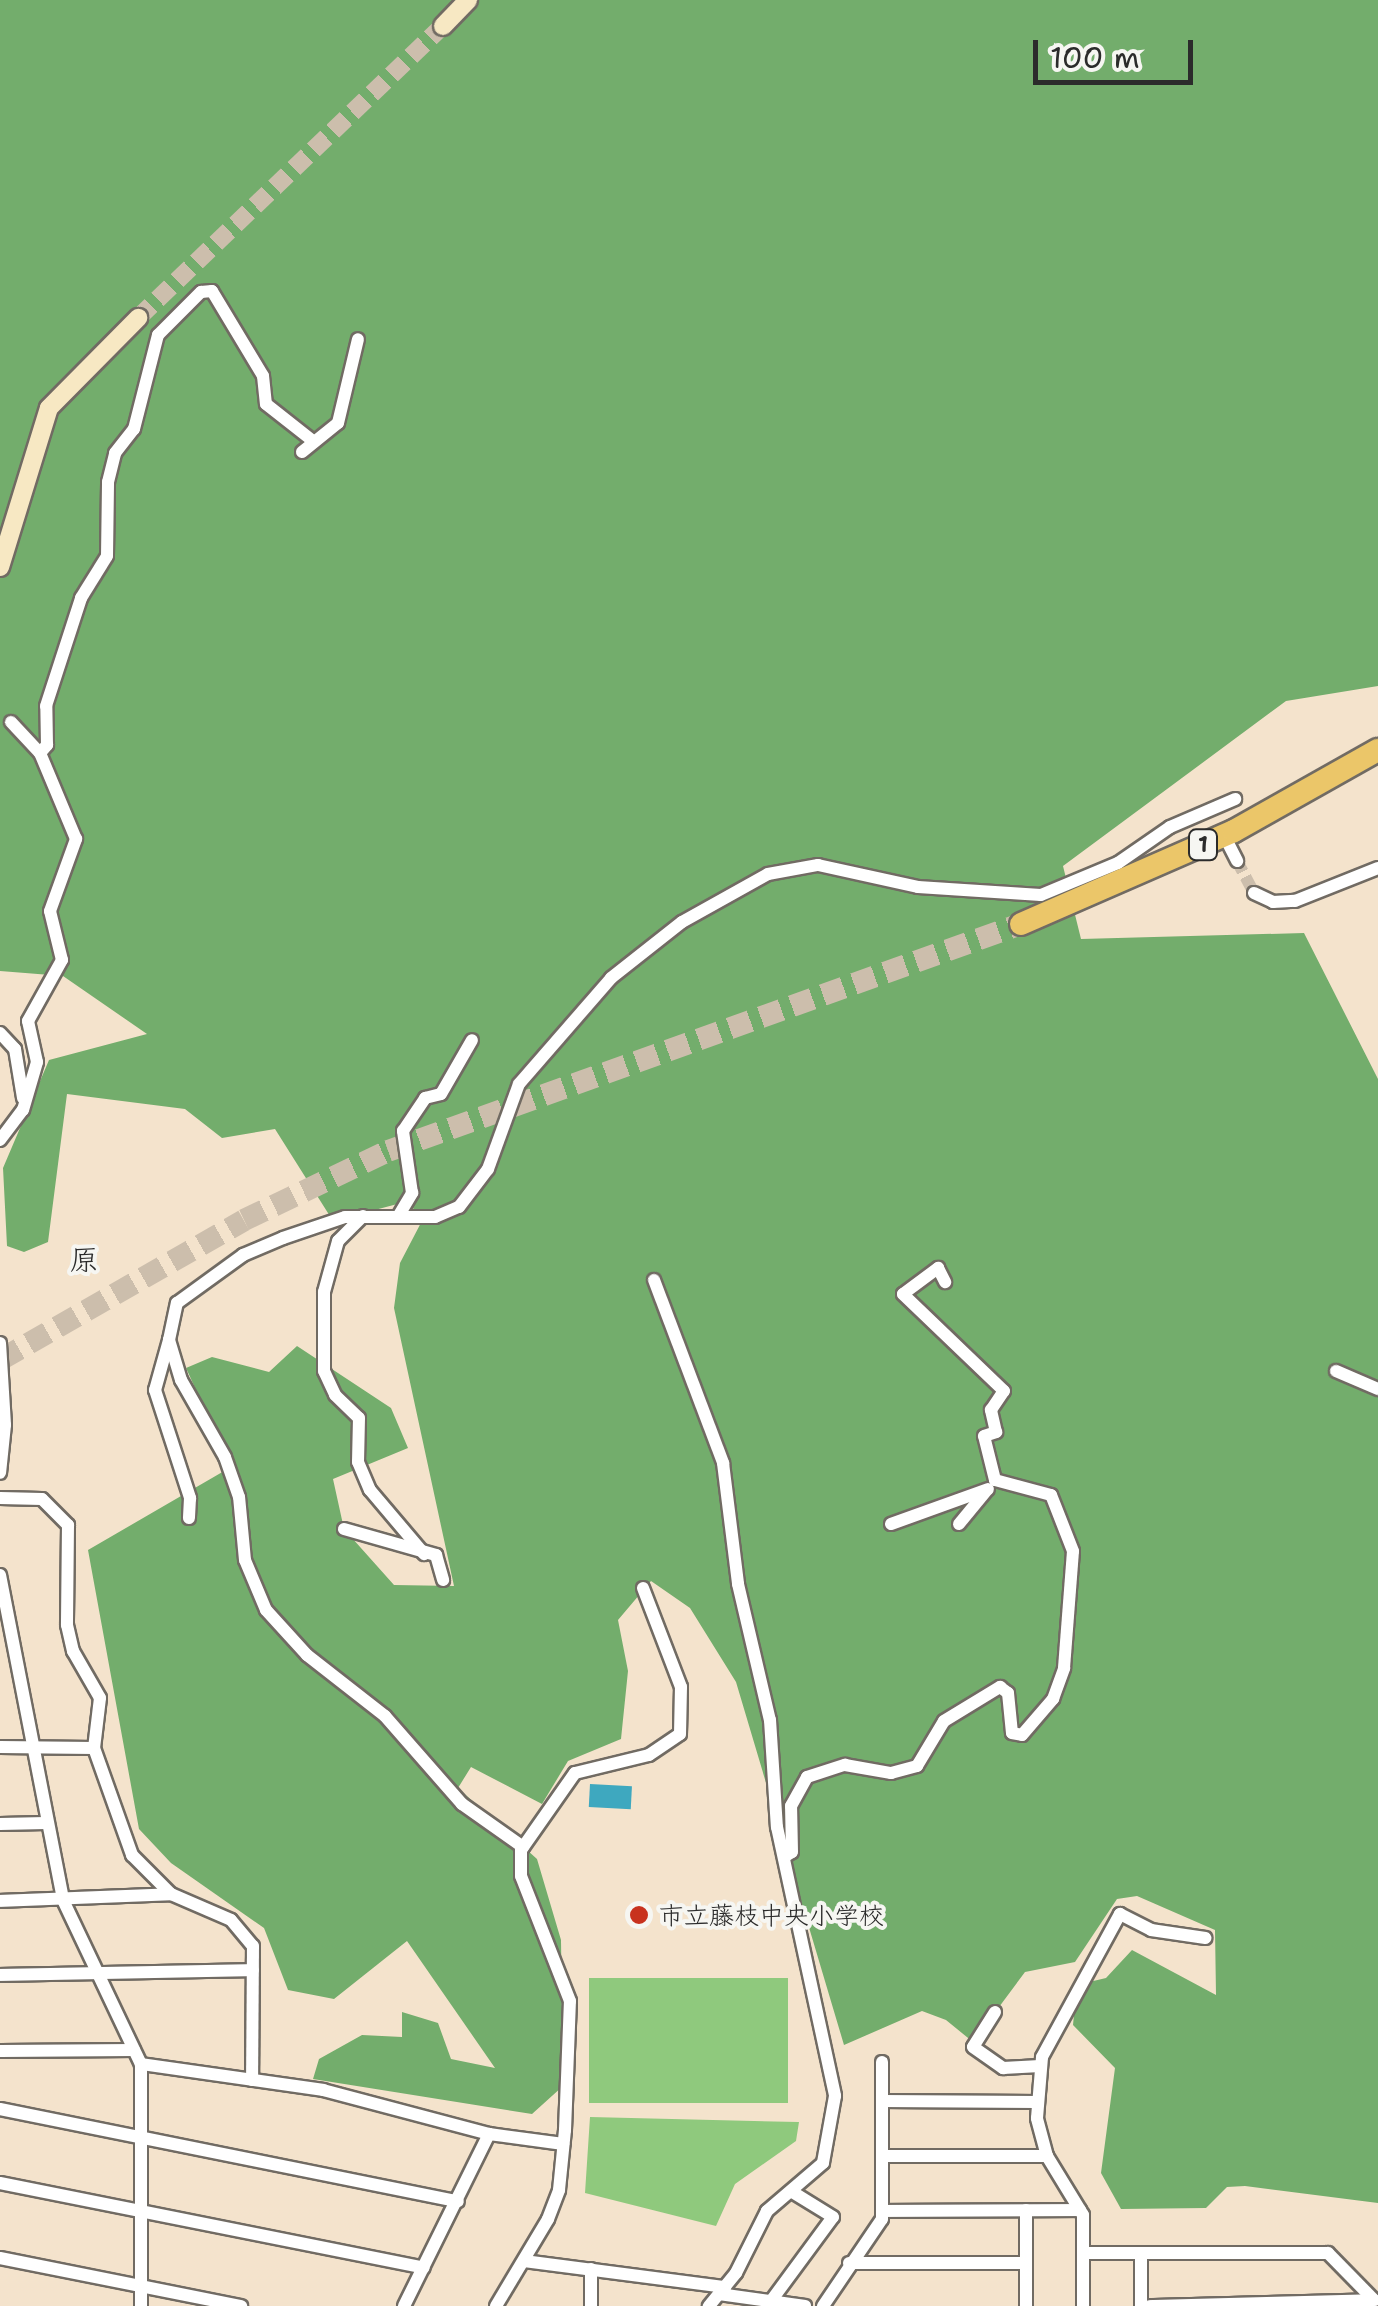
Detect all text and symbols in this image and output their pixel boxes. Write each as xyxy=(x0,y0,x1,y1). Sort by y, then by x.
scale bar xyxy=(1038,20,1198,82)
text: 100 m xyxy=(1050,37,1140,78)
road number: 1 xyxy=(1186,828,1220,862)
district label: 原 xyxy=(69,1242,99,1278)
place label: 市立藤枝中央小学校 xyxy=(659,1900,884,1930)
marker: 市立藤枝中央小学校 xyxy=(628,1904,650,1926)

